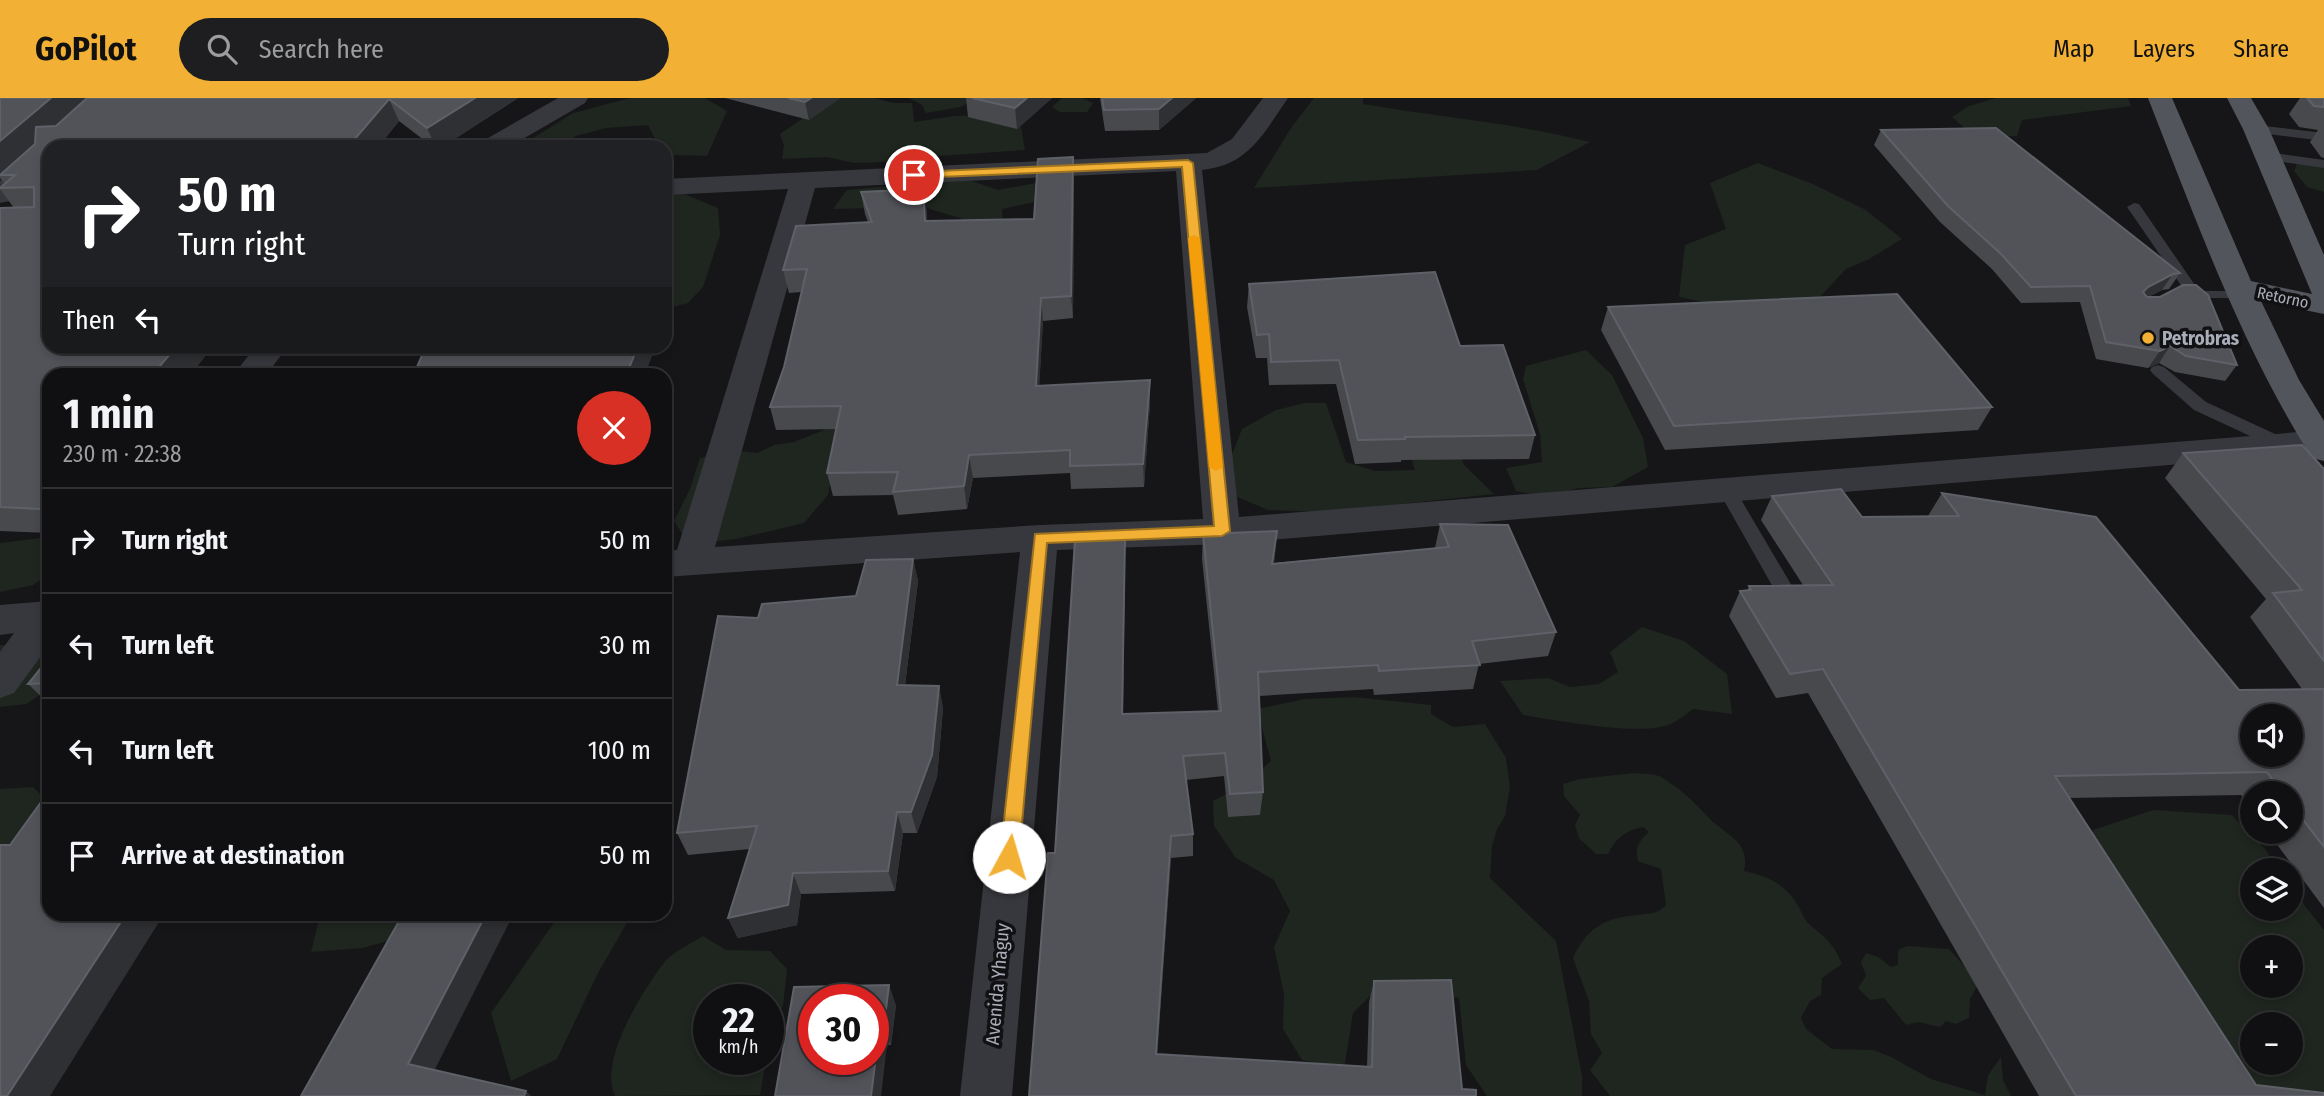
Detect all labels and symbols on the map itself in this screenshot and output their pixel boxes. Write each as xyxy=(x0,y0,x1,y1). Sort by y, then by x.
pin xyxy=(884,145,944,205)
street label: Retorno xyxy=(2255,283,2310,312)
place label: Petrobras xyxy=(2162,327,2240,350)
marker: Petrobras xyxy=(2140,330,2156,346)
position arrow xyxy=(972,820,1046,894)
street label: Avenida Yhaguy xyxy=(981,922,1014,1046)
speed limit sign: 30 xyxy=(798,984,889,1075)

